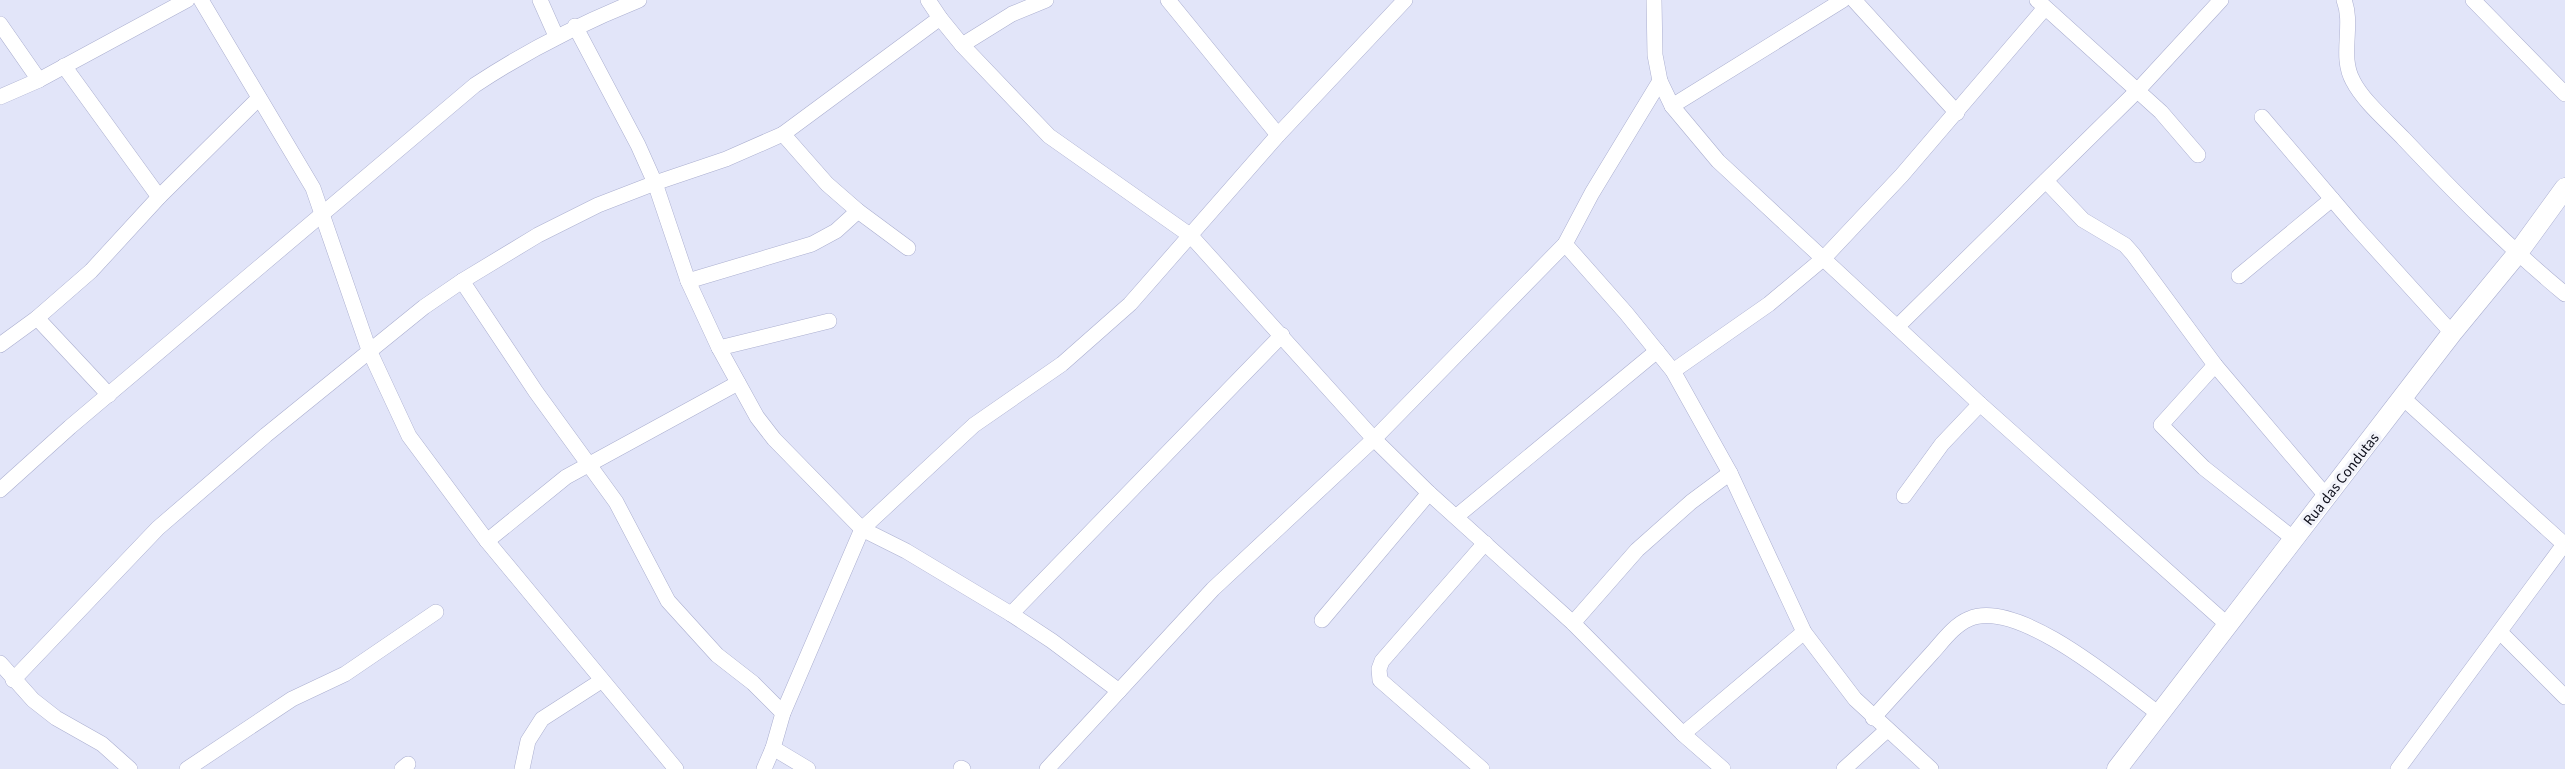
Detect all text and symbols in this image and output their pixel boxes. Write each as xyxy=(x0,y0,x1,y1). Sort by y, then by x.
street label: Rua das Condutas xyxy=(2299,429,2384,530)

